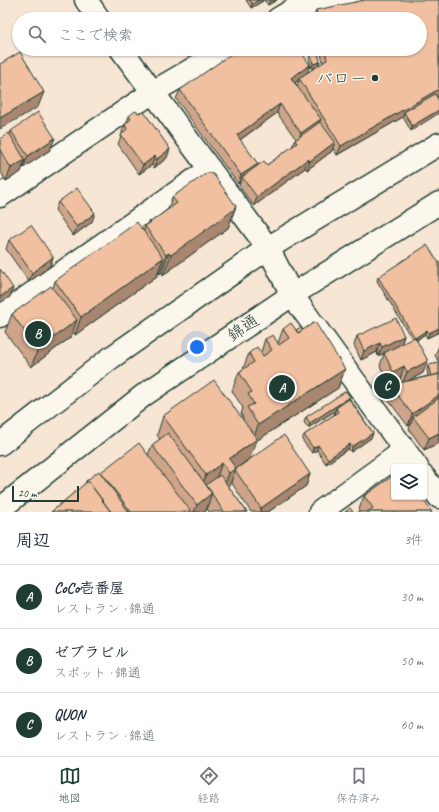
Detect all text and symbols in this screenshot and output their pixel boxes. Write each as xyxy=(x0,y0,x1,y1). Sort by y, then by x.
search box xyxy=(12,12,427,56)
icon: search xyxy=(26,23,48,45)
text: ここで検索 xyxy=(58,26,133,45)
place label: バロー xyxy=(316,68,367,89)
marker: バロー xyxy=(370,73,380,83)
street label: 錦通 xyxy=(223,310,263,346)
pin: B xyxy=(25,319,51,349)
your location xyxy=(187,337,207,357)
pin: C xyxy=(374,371,400,401)
pin: A xyxy=(269,373,295,403)
map controls xyxy=(391,464,427,500)
button: layers xyxy=(391,464,427,500)
scale bar xyxy=(12,484,79,503)
text: 20 m xyxy=(18,486,37,500)
text: 周辺 xyxy=(16,530,50,551)
text: 3件 xyxy=(404,532,423,548)
text: CoCo壱番屋 xyxy=(54,579,124,598)
text: A xyxy=(26,589,32,605)
text: 30 m xyxy=(401,589,423,605)
text: レストラン · 錦通 xyxy=(54,601,155,617)
text: ゼブラビル xyxy=(54,643,129,662)
text: B xyxy=(26,653,32,669)
text: 50 m xyxy=(401,653,423,669)
text: スポット · 錦通 xyxy=(54,665,141,681)
text: QUON xyxy=(54,706,85,725)
text: C xyxy=(26,717,32,733)
text: 60 m xyxy=(401,717,423,733)
text: レストラン · 錦通 xyxy=(54,728,155,744)
tab: 地図 xyxy=(59,765,81,805)
tab: 経路 xyxy=(198,765,220,805)
tab: 保存済み xyxy=(337,765,381,805)

